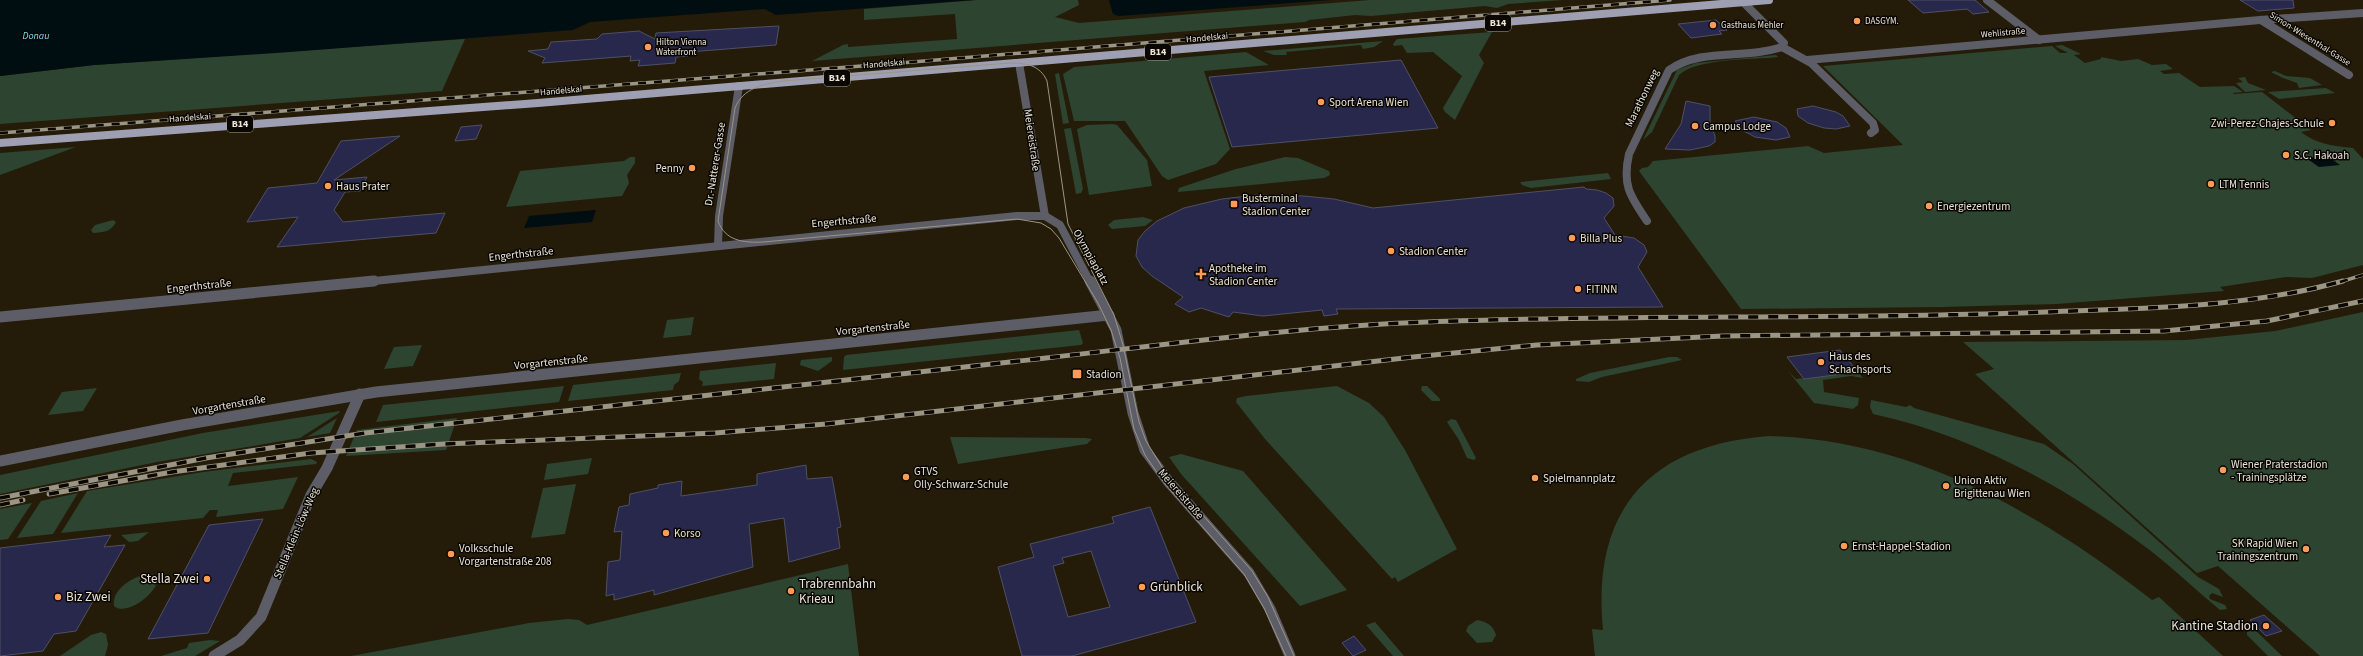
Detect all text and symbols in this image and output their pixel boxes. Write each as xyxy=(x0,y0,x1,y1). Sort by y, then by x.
street label: Simon-Wiesenthal-Gasse xyxy=(2267,9,2354,70)
road number: B14 xyxy=(1485,15,1511,31)
place label: DASGYM. xyxy=(1865,15,1899,28)
marker: DASGYM. xyxy=(1852,16,1862,26)
place label: Gasthaus Mehler xyxy=(1721,19,1784,32)
marker: Gasthaus Mehler xyxy=(1708,20,1718,30)
street label: Wehlistraße xyxy=(1980,25,2026,41)
water label: Donau xyxy=(23,29,49,43)
street label: Handelskai xyxy=(1186,30,1228,46)
place label: Hilton Vienna Waterfront xyxy=(656,36,707,59)
marker: Hilton Vienna Waterfront xyxy=(643,42,653,52)
road number: B14 xyxy=(1145,44,1171,60)
street label: Handelskai xyxy=(863,56,905,72)
street label: Marathonweg xyxy=(1621,66,1663,130)
road number: B14 xyxy=(824,70,850,86)
street label: Handelskai xyxy=(540,83,582,99)
place label: Sport Arena Wien xyxy=(1329,95,1408,110)
marker: Sport Arena Wien xyxy=(1316,97,1326,107)
street label: Meiereistraße xyxy=(1020,108,1044,173)
street label: Handelskai xyxy=(169,110,211,126)
road number: B14 xyxy=(227,116,253,132)
place label: Zwi-Perez-Chajes-Schule xyxy=(2211,116,2325,131)
marker: Zwi-Perez-Chajes-Schule xyxy=(2327,118,2337,128)
place label: Campus Lodge xyxy=(1703,119,1772,134)
street label: Dr.-Natterer-Gasse xyxy=(701,121,729,207)
marker: Campus Lodge xyxy=(1690,121,1700,131)
place label: S.C. Hakoah xyxy=(2294,148,2349,163)
marker: S.C. Hakoah xyxy=(2281,150,2291,160)
place label: Penny xyxy=(655,161,684,176)
marker: Penny xyxy=(687,163,697,173)
place label: LTM Tennis xyxy=(2219,177,2269,192)
place label: Haus Prater xyxy=(336,179,390,194)
marker: LTM Tennis xyxy=(2206,179,2216,189)
marker: Haus Prater xyxy=(323,181,333,191)
place label: Busterminal Stadion Center xyxy=(1242,191,1310,219)
marker: Busterminal Stadion Center xyxy=(1229,199,1239,209)
place label: Energiezentrum xyxy=(1937,199,2010,214)
marker: Energiezentrum xyxy=(1924,201,1934,211)
street label: Engerthstraße xyxy=(811,211,878,231)
street label: Olympiaplatz xyxy=(1070,227,1113,288)
place label: Billa Plus xyxy=(1580,231,1623,246)
marker: Billa Plus xyxy=(1567,233,1577,243)
street label: Engerthstraße xyxy=(488,243,555,265)
place label: Stadion Center xyxy=(1399,244,1467,259)
marker: Stadion Center xyxy=(1386,246,1396,256)
place label: Apotheke im Stadion Center xyxy=(1209,261,1277,289)
marker: Apotheke im Stadion Center xyxy=(1196,269,1206,279)
street label: Engerthstraße xyxy=(166,275,233,297)
place label: FITINN xyxy=(1586,282,1617,297)
marker: FITINN xyxy=(1573,284,1583,294)
street label: Vorgartenstraße xyxy=(835,317,911,339)
place label: Haus des Schachsports xyxy=(1829,349,1892,377)
street label: Vorgartenstraße xyxy=(513,351,589,373)
marker: Haus des Schachsports xyxy=(1816,357,1826,367)
place label: Stadion xyxy=(1086,367,1121,382)
marker: Stadion xyxy=(1071,368,1083,380)
street label: Vorgartenstraße xyxy=(191,391,267,419)
place label: Wiener Praterstadion - Trainingsplätze xyxy=(2231,457,2327,485)
place label: GTVS Olly-Schwarz-Schule xyxy=(914,464,1009,492)
marker: Wiener Praterstadion - Trainingsplätze xyxy=(2218,465,2228,475)
street label: Meiereistraße xyxy=(1155,466,1208,523)
place label: Spielmannplatz xyxy=(1543,471,1616,486)
marker: GTVS Olly-Schwarz-Schule xyxy=(901,472,911,482)
marker: Spielmannplatz xyxy=(1530,473,1540,483)
place label: Union Aktiv Brigittenau Wien xyxy=(1954,473,2030,501)
marker: Union Aktiv Brigittenau Wien xyxy=(1941,481,1951,491)
street label: Stella-Klein-Löw-Weg xyxy=(270,485,322,581)
place label: Korso xyxy=(674,526,701,541)
marker: Korso xyxy=(661,528,671,538)
place label: SK Rapid Wien Trainingszentrum xyxy=(2217,536,2298,564)
place label: Ernst-Happel-Stadion xyxy=(1852,539,1951,554)
place label: Volksschule Vorgartenstraße 208 xyxy=(459,541,552,569)
marker: Ernst-Happel-Stadion xyxy=(1839,541,1849,551)
marker: SK Rapid Wien Trainingszentrum xyxy=(2301,544,2311,554)
marker: Volksschule Vorgartenstraße 208 xyxy=(446,549,456,559)
place label: Stella Zwei xyxy=(140,570,199,588)
marker: Stella Zwei xyxy=(202,574,212,584)
place label: Trabrennbahn Krieau xyxy=(799,575,876,608)
place label: Grünblick xyxy=(1150,578,1203,596)
marker: Grünblick xyxy=(1137,582,1147,592)
marker: Trabrennbahn Krieau xyxy=(786,586,796,596)
place label: Biz Zwei xyxy=(66,588,111,606)
marker: Biz Zwei xyxy=(53,592,63,602)
place label: Kantine Stadion xyxy=(2171,617,2258,635)
marker: Kantine Stadion xyxy=(2261,621,2271,631)

